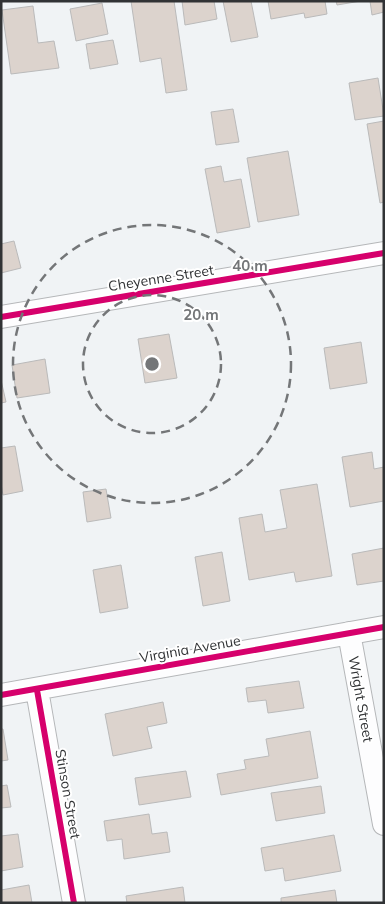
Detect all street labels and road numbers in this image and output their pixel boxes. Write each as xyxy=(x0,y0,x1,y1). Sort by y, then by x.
street label: Cheyenne Street xyxy=(107,261,215,295)
street label: Virginia Avenue xyxy=(138,631,242,667)
street label: Wright Street xyxy=(345,655,377,744)
street label: Stinson Street xyxy=(51,748,85,840)

